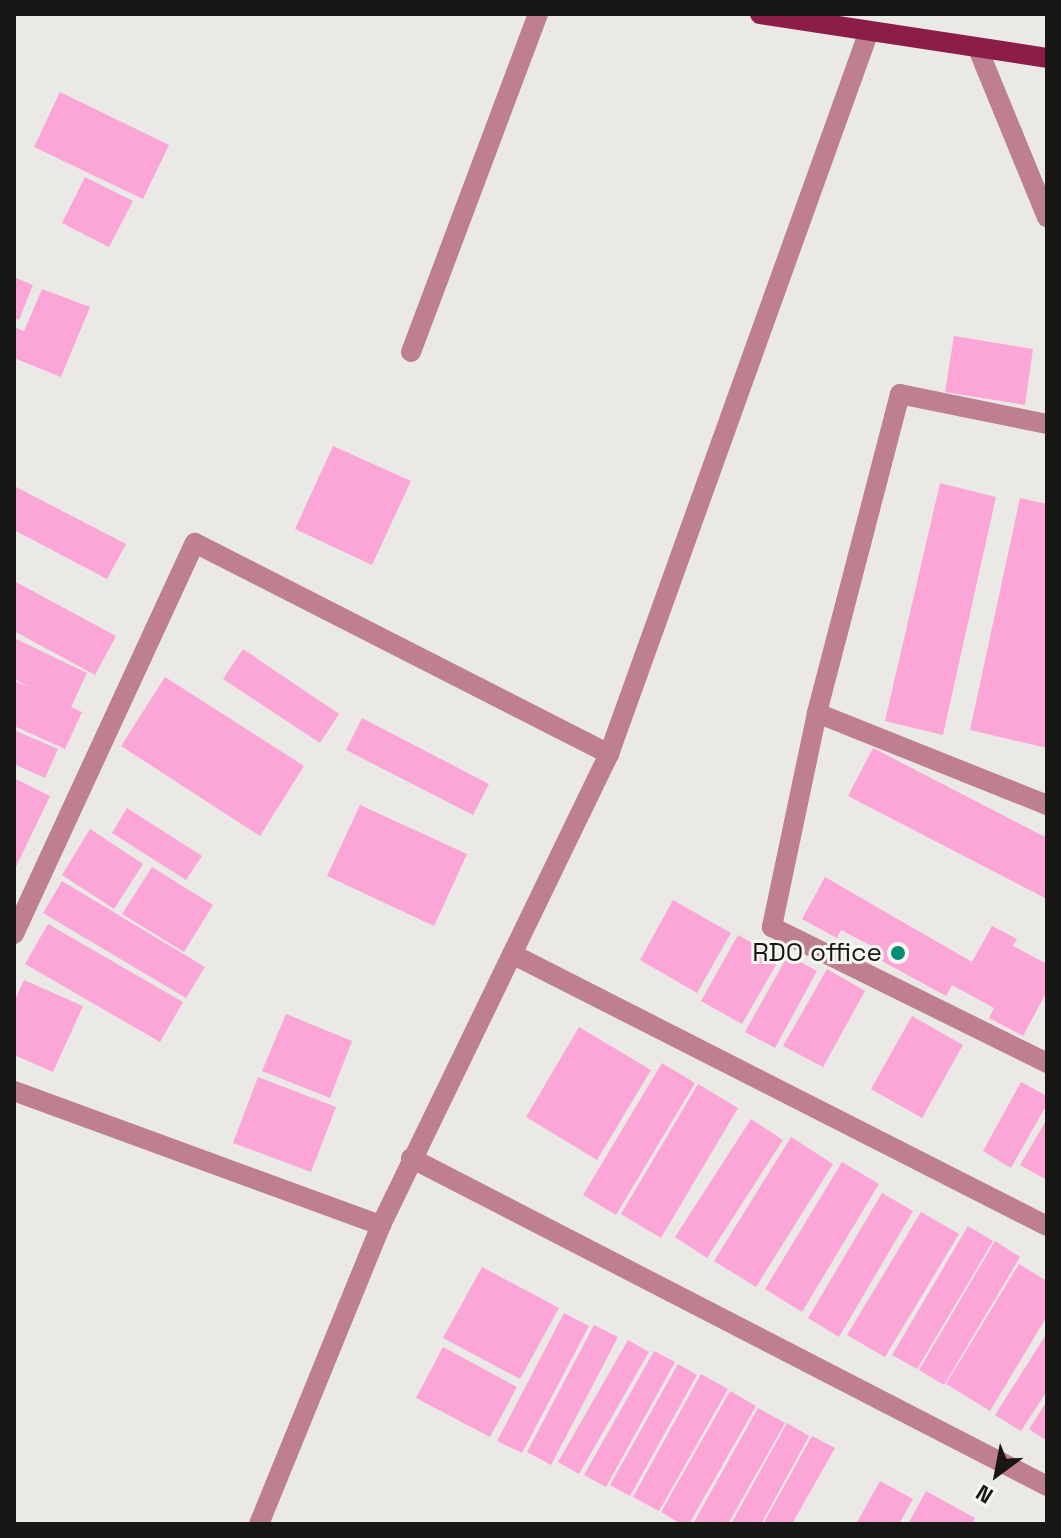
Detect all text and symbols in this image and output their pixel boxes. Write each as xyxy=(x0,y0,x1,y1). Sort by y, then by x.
place label: RDO office xyxy=(752,937,882,969)
marker: RDO office xyxy=(889,944,907,962)
north arrow xyxy=(957,1434,1037,1514)
text: N xyxy=(971,1479,998,1510)

